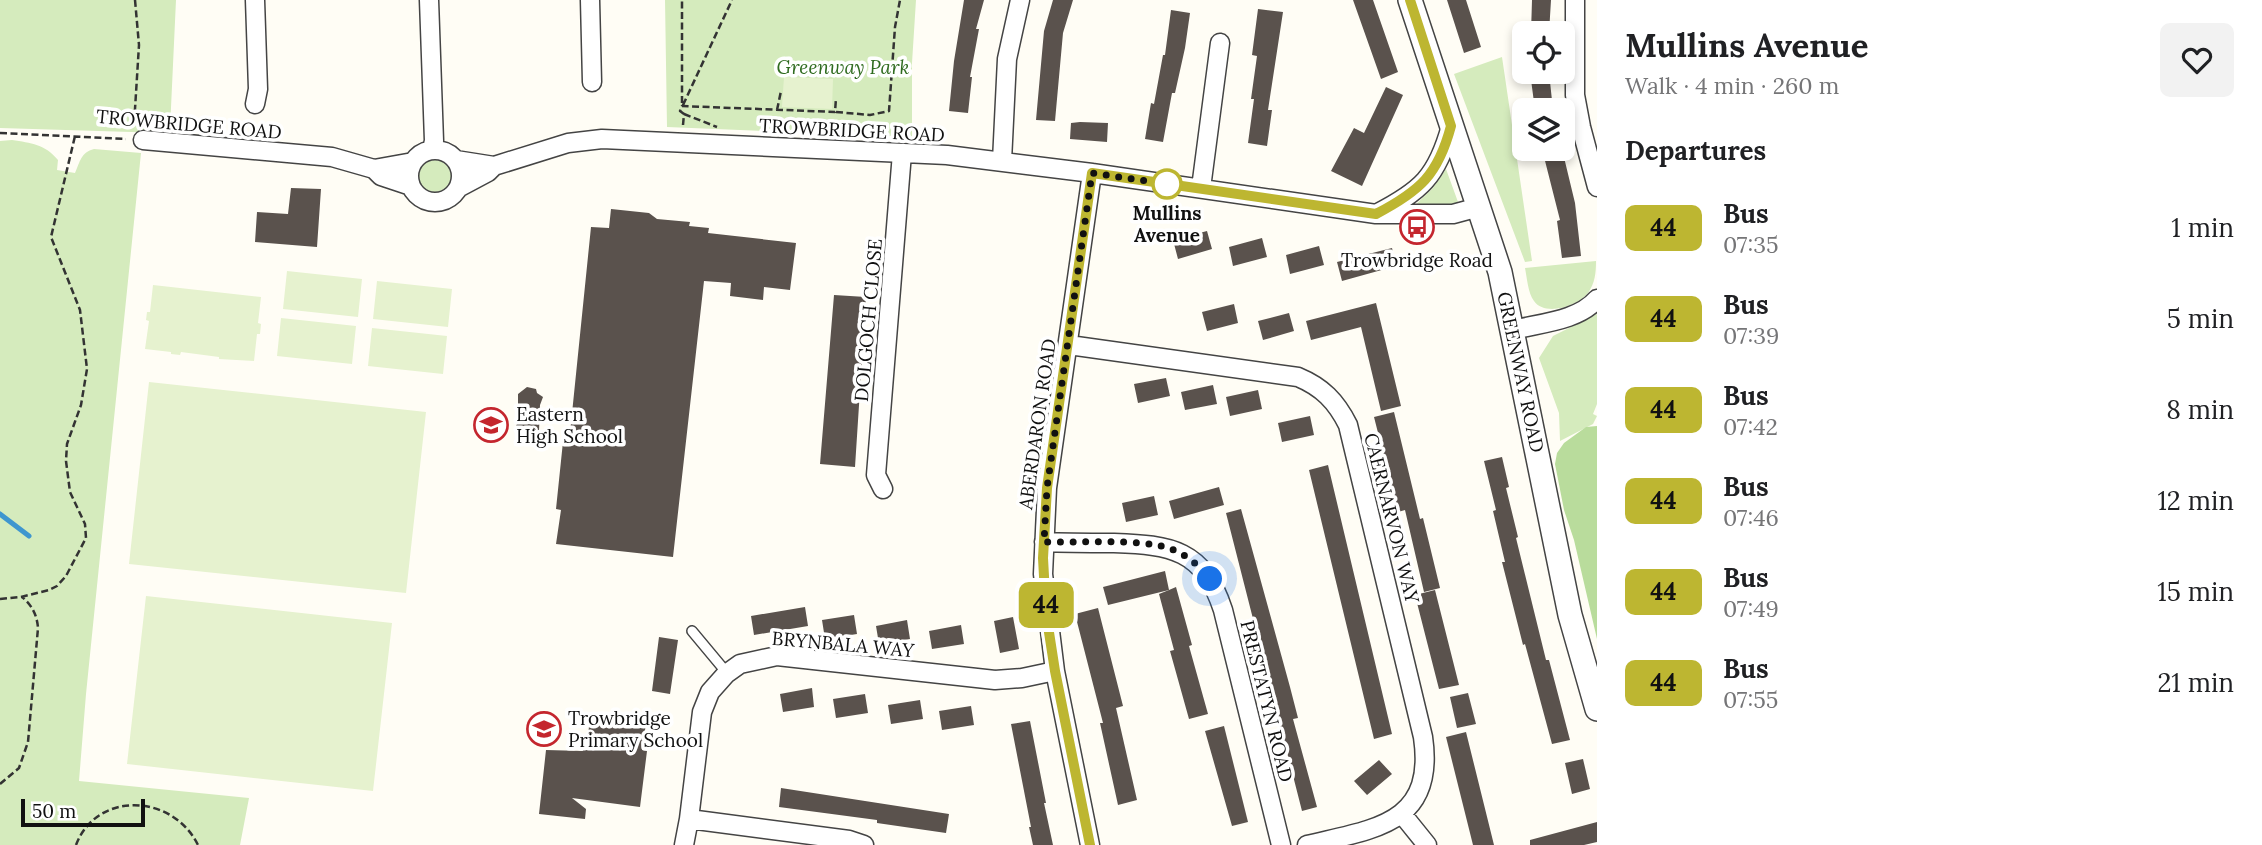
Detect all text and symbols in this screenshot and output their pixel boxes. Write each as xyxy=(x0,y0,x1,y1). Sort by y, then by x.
map controls xyxy=(1512,21,1575,161)
button: locate xyxy=(1512,21,1575,84)
button: heart xyxy=(2160,23,2234,97)
text: Mullins Avenue xyxy=(1625,24,1868,66)
park label: Greenway Park xyxy=(777,55,910,79)
text: Walk · 4 min · 260 m xyxy=(1625,71,1839,100)
button: layers xyxy=(1512,98,1575,161)
street label: TROWBRIDGE ROAD xyxy=(95,104,283,144)
street label: TROWBRIDGE ROAD xyxy=(758,113,946,147)
text: Departures xyxy=(1625,134,1766,167)
marker: Mullins Avenue xyxy=(1152,169,1182,199)
text: Bus xyxy=(1723,197,1769,230)
place label: Mullins Avenue xyxy=(1132,201,1202,247)
bus stop icon: Trowbridge Road xyxy=(1398,208,1436,246)
text: 1 min xyxy=(2171,211,2234,244)
text: 44 xyxy=(1650,212,1677,243)
text: 07:35 xyxy=(1723,230,1778,259)
street label: DOLGOCH CLOSE xyxy=(849,237,887,403)
place label: Trowbridge Road xyxy=(1341,248,1493,272)
text: Bus xyxy=(1723,288,1769,321)
street label: GREENWAY ROAD xyxy=(1492,289,1550,455)
text: 5 min xyxy=(2167,302,2234,335)
text: 44 xyxy=(1650,303,1677,334)
text: 07:39 xyxy=(1723,321,1779,350)
street label: ABERDARON ROAD xyxy=(1013,337,1061,512)
text: Bus xyxy=(1723,379,1769,412)
text: 8 min xyxy=(2166,393,2234,426)
text: 44 xyxy=(1650,394,1677,425)
place label: Eastern High School xyxy=(516,402,623,448)
school or university icon: Eastern High School xyxy=(472,406,510,444)
text: 07:42 xyxy=(1723,412,1778,441)
street label: CAERNARVON WAY xyxy=(1359,430,1425,607)
text: Bus xyxy=(1723,470,1769,503)
text: 12 min xyxy=(2157,484,2234,517)
text: 44 xyxy=(1650,485,1677,516)
text: 07:46 xyxy=(1723,503,1779,532)
your location xyxy=(1192,561,1227,596)
text: Bus xyxy=(1723,561,1769,594)
text: 15 min xyxy=(2157,575,2234,608)
text: 44 xyxy=(1650,576,1677,607)
line badge: 44 xyxy=(1014,582,1078,628)
text: 44 xyxy=(1033,589,1059,620)
text: 07:49 xyxy=(1723,594,1779,623)
street label: PRESTATYN ROAD xyxy=(1235,618,1299,784)
street label: BRYNBALA WAY xyxy=(771,626,916,662)
text: Bus xyxy=(1723,652,1769,685)
text: 21 min xyxy=(2157,666,2234,699)
text: 44 xyxy=(1650,667,1677,698)
text: 07:55 xyxy=(1723,685,1778,714)
place label: Trowbridge Primary School xyxy=(568,706,703,752)
school or university icon: Trowbridge Primary School xyxy=(525,710,563,748)
scale bar xyxy=(21,796,145,828)
text: 50 m xyxy=(32,799,76,823)

